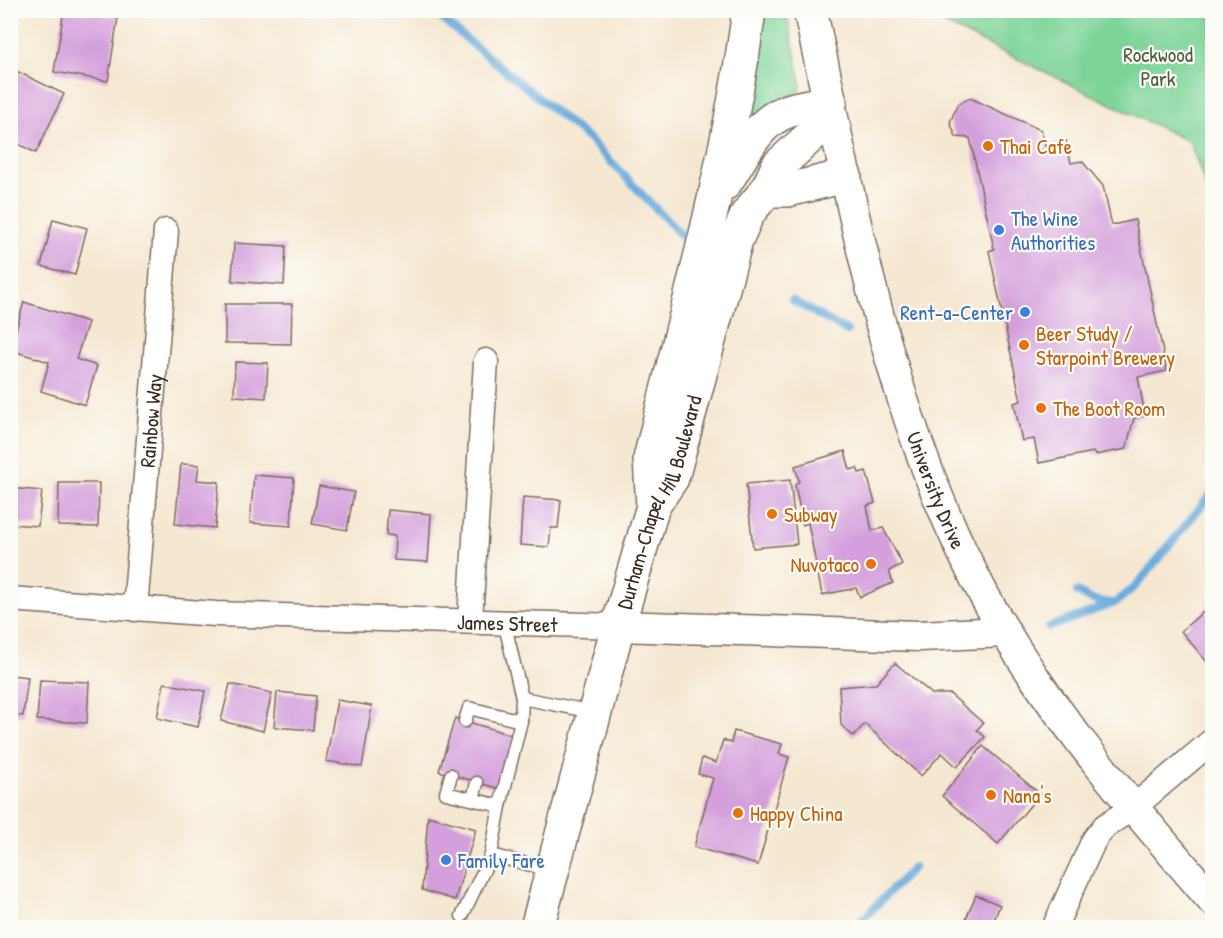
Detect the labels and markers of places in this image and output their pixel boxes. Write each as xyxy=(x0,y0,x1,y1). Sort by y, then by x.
place label: Thai Cafe xyxy=(1000,132,1072,161)
marker: Thai Cafe xyxy=(981,139,995,153)
place label: The Wine Authorities xyxy=(1011,204,1095,257)
marker: The Wine Authorities xyxy=(992,223,1006,237)
place label: Rent-a-Center xyxy=(900,298,1013,327)
marker: Rent-a-Center xyxy=(1018,305,1032,319)
place label: Beer Study / Starpoint Brewery xyxy=(1036,319,1175,372)
marker: Beer Study / Starpoint Brewery xyxy=(1017,338,1031,352)
place label: The Boot Room xyxy=(1053,394,1165,423)
marker: The Boot Room xyxy=(1034,401,1048,415)
place label: Subway xyxy=(784,500,838,529)
marker: Subway xyxy=(765,507,779,521)
place label: Nuvotaco xyxy=(790,550,859,579)
marker: Nuvotaco xyxy=(864,557,878,571)
place label: Nana's xyxy=(1003,781,1052,810)
marker: Nana's xyxy=(984,788,998,802)
place label: Happy China xyxy=(750,799,843,828)
marker: Happy China xyxy=(731,806,745,820)
place label: Family Fare xyxy=(457,846,545,875)
marker: Family Fare xyxy=(439,853,453,867)

